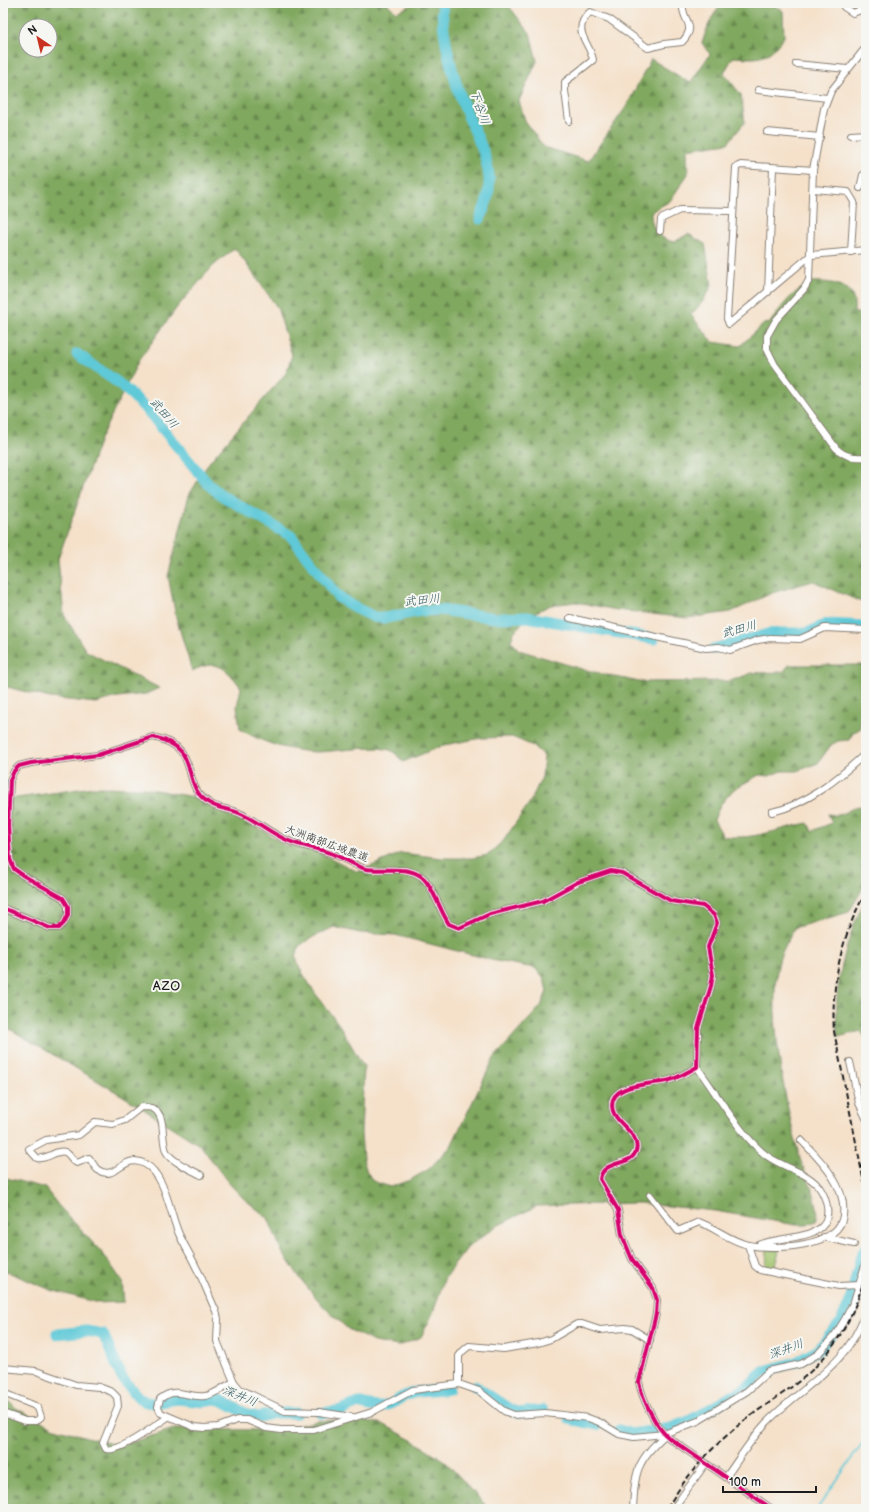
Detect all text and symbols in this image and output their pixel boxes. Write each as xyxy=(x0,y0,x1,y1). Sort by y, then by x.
north arrow xyxy=(18,18,58,58)
text: N xyxy=(25,23,40,38)
water label: 下谷川 xyxy=(467,88,492,127)
water label: 武田川 xyxy=(146,395,181,432)
water label: 武田川 xyxy=(403,591,441,610)
water label: 武田川 xyxy=(720,618,758,641)
street label: 大洲南部広域農道 xyxy=(283,822,370,865)
district label: AZO xyxy=(153,978,181,994)
water label: 深井川 xyxy=(767,1336,806,1363)
water label: 深井川 xyxy=(220,1383,259,1410)
scale bar xyxy=(723,1468,816,1494)
text: 100 m xyxy=(729,1475,761,1490)

